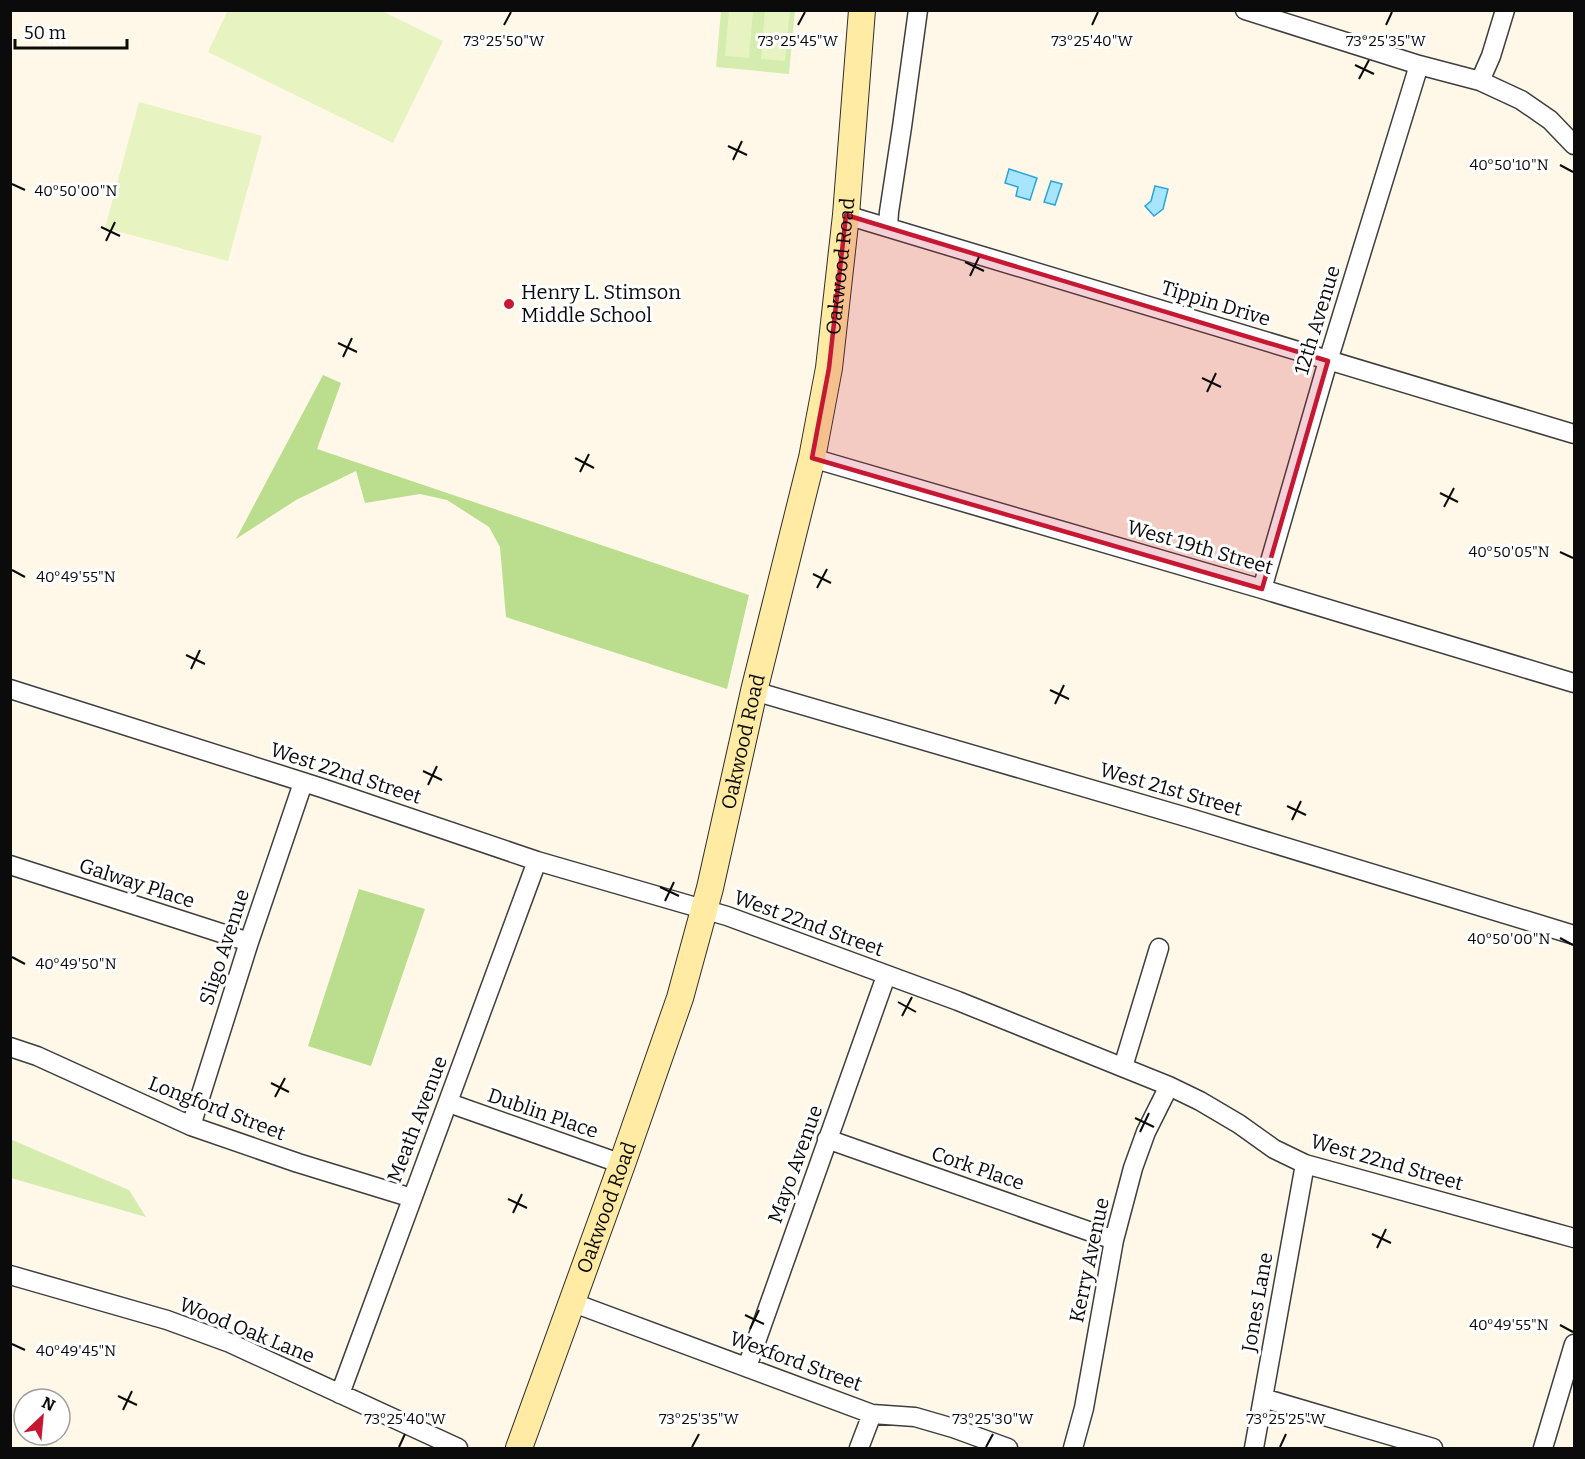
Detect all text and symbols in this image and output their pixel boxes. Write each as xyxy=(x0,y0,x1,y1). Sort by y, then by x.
scale bar xyxy=(15,12,128,50)
text: 50 m xyxy=(24,22,66,44)
text: 73°25'50"W xyxy=(464,32,545,50)
text: 73°25'45"W xyxy=(758,32,839,50)
text: 73°25'40"W xyxy=(1051,32,1133,50)
text: 73°25'35"W xyxy=(1346,32,1427,50)
text: 40°50'10"N xyxy=(1469,156,1549,174)
text: 40°50'00"N xyxy=(35,182,117,200)
street label: Oakwood Road xyxy=(821,196,859,336)
street label: 12th Avenue xyxy=(1289,263,1345,377)
street label: Tippin Drive xyxy=(1158,275,1274,331)
place label: Henry L. Stimson Middle School xyxy=(521,280,681,327)
marker: Henry L. Stimson Middle School xyxy=(502,297,516,311)
street label: West 19th Street xyxy=(1124,515,1276,579)
text: 40°50'05"N xyxy=(1468,543,1550,561)
text: 40°49'55"N xyxy=(36,568,116,586)
street label: Oakwood Road xyxy=(716,671,770,812)
street label: West 22nd Street xyxy=(267,737,425,809)
street label: West 21st Street xyxy=(1097,757,1245,821)
street label: Galway Place xyxy=(76,853,198,913)
street label: West 22nd Street xyxy=(731,885,887,961)
street label: Sligo Avenue xyxy=(194,886,254,1008)
text: 40°50'00"N xyxy=(1468,930,1550,948)
text: 40°49'50"N xyxy=(35,955,117,973)
street label: Meath Avenue xyxy=(382,1053,452,1185)
street label: Longford Street xyxy=(145,1071,289,1145)
street label: Dublin Place xyxy=(485,1083,601,1143)
street label: Mayo Avenue xyxy=(763,1102,827,1226)
street label: West 22nd Street xyxy=(1308,1129,1466,1195)
street label: Oakwood Road xyxy=(571,1138,641,1276)
street label: Cork Place xyxy=(928,1141,1028,1195)
street label: Kerry Avenue xyxy=(1064,1195,1114,1325)
street label: Jones Lane xyxy=(1236,1250,1278,1354)
street label: Wood Oak Lane xyxy=(176,1292,318,1368)
text: 40°49'55"N xyxy=(1469,1316,1549,1334)
street label: Wexford Street xyxy=(727,1326,865,1396)
text: 40°49'45"N xyxy=(36,1342,116,1360)
north arrow xyxy=(12,1387,72,1447)
text: N xyxy=(39,1393,58,1415)
text: 73°25'40"W xyxy=(364,1410,446,1428)
text: 73°25'35"W xyxy=(659,1410,740,1428)
text: 73°25'30"W xyxy=(952,1410,1034,1428)
text: 73°25'25"W xyxy=(1246,1410,1326,1428)

